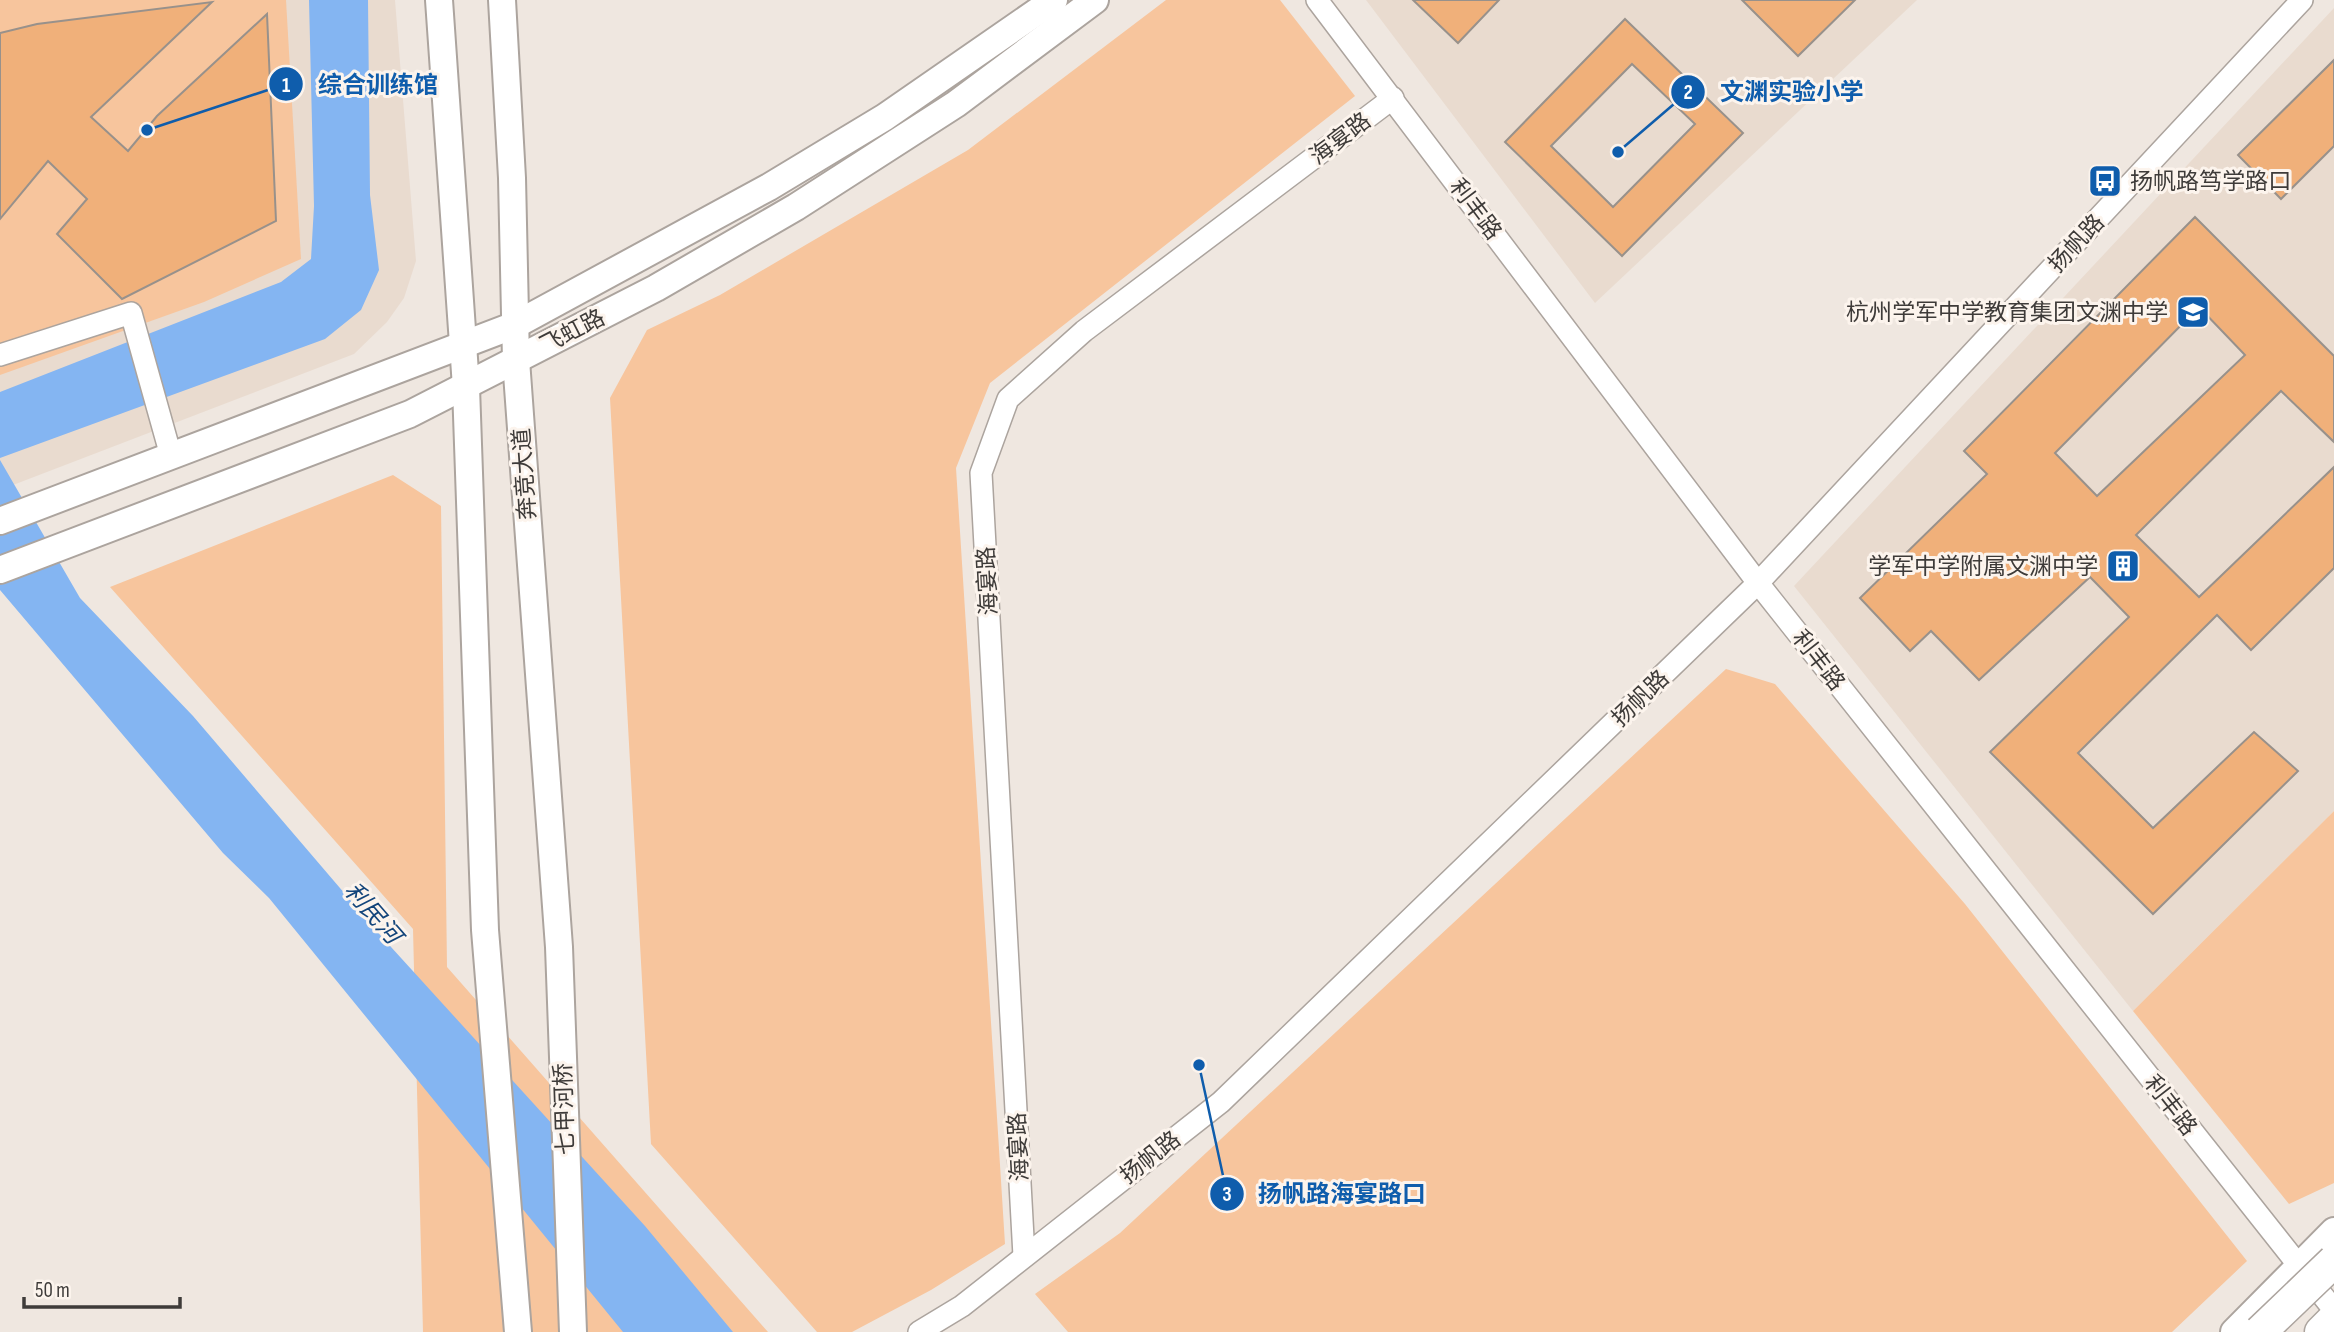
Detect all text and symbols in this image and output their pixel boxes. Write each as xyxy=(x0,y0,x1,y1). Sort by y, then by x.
callout: 综合训练馆 xyxy=(269,62,452,107)
callout: 文渊实验小学 xyxy=(1671,69,1878,114)
text: 综合训练馆 xyxy=(318,71,438,100)
text: 1 xyxy=(282,73,290,98)
text: 文渊实验小学 xyxy=(1720,78,1864,107)
text: 2 xyxy=(1683,80,1693,105)
street label: 海宴路 xyxy=(1305,107,1377,171)
bus stop icon: 扬帆路笃学路口 xyxy=(2086,162,2124,200)
place label: 扬帆路笃学路口 xyxy=(2130,168,2291,196)
street label: 利丰路 xyxy=(1443,174,1507,246)
street label: 扬帆路 xyxy=(2043,209,2110,278)
school or university icon: 杭州学军中学教育集团文渊中学 xyxy=(2174,293,2212,331)
place label: 杭州学军中学教育集团文渊中学 xyxy=(1846,299,2168,327)
street label: 飞虹路 xyxy=(535,304,610,360)
street label: 奔竞大道 xyxy=(508,427,542,521)
street label: 海宴路 xyxy=(972,546,1004,616)
building icon: 学军中学附属文渊中学 xyxy=(2104,547,2142,585)
place label: 学军中学附属文渊中学 xyxy=(1868,553,2098,581)
street label: 利丰路 xyxy=(1786,625,1850,696)
street label: 扬帆路 xyxy=(1606,665,1675,733)
water label: 利民河 xyxy=(338,877,410,953)
street label: 七甲河桥 xyxy=(549,1063,581,1155)
street label: 利丰路 xyxy=(2138,1070,2202,1141)
street label: 海宴路 xyxy=(1003,1112,1035,1182)
street label: 扬帆路 xyxy=(1115,1126,1186,1190)
callout: 扬帆路海宴路口 xyxy=(1209,1171,1440,1216)
text: 扬帆路海宴路口 xyxy=(1258,1180,1426,1209)
text: 3 xyxy=(1222,1182,1232,1207)
scale bar xyxy=(24,1266,180,1310)
text: 50 m xyxy=(35,1278,70,1303)

